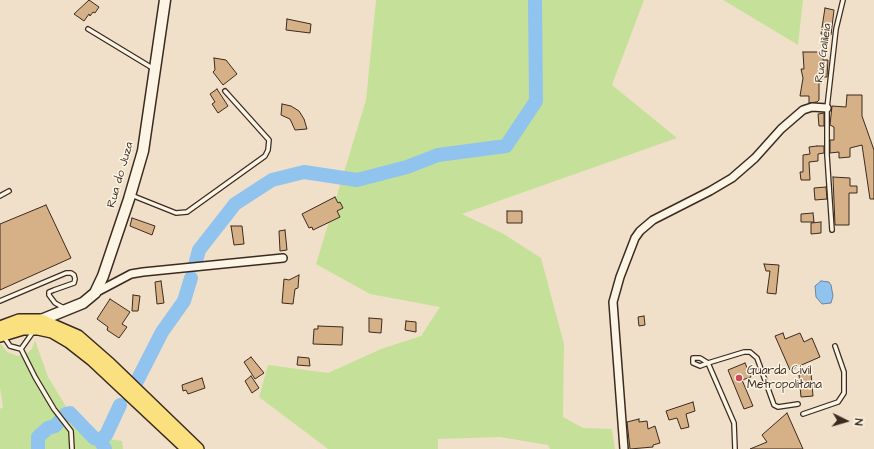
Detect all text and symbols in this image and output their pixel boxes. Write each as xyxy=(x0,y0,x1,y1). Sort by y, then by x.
street label: Rua Galileia xyxy=(813,22,835,84)
street label: Rua do Juza xyxy=(105,140,137,210)
place label: Guarda Civil Metropolitana xyxy=(747,364,822,392)
marker: Guarda Civil Metropolitana xyxy=(734,373,744,383)
north arrow xyxy=(826,401,866,441)
text: N xyxy=(851,418,866,426)

